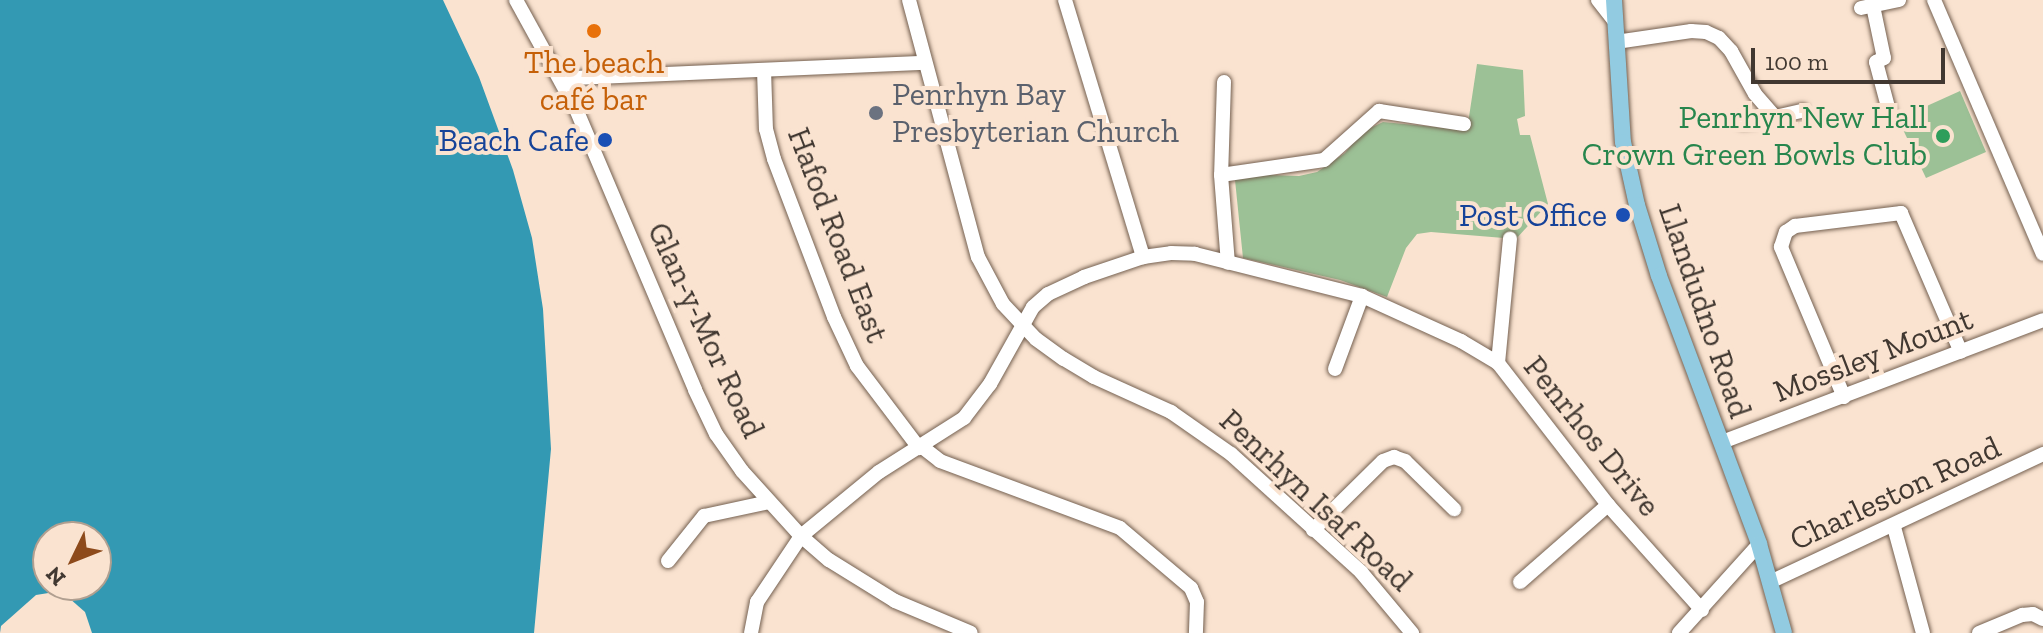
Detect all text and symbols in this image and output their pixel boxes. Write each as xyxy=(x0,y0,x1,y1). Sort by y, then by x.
marker: The beach café bar xyxy=(585,22,603,40)
scale bar xyxy=(1755,32,1949,82)
place label: The beach café bar xyxy=(524,44,664,119)
text: 100 m xyxy=(1765,47,1828,76)
place label: Penrhyn Bay Presbyterian Church xyxy=(892,76,1179,151)
place label: Penrhyn New Hall Crown Green Bowls Club xyxy=(1582,99,1927,174)
marker: Penrhyn Bay Presbyterian Church xyxy=(867,104,885,122)
place label: Beach Cafe xyxy=(438,121,589,159)
street label: Hafod Road East xyxy=(779,122,897,348)
marker: Penrhyn New Hall Crown Green Bowls Club xyxy=(1934,127,1952,145)
marker: Beach Cafe xyxy=(596,131,614,149)
place label: Post Office xyxy=(1459,196,1607,234)
street label: Llandudno Road xyxy=(1650,199,1760,423)
marker: Post Office xyxy=(1614,206,1632,224)
street label: Glan-y-Mor Road xyxy=(639,216,773,444)
street label: Mossley Mount xyxy=(1768,299,1978,411)
street label: Penrhos Drive xyxy=(1516,348,1668,524)
street label: Penrhyn Isaf Road xyxy=(1212,401,1420,599)
street label: Charleston Road xyxy=(1784,428,2006,558)
north arrow xyxy=(32,521,112,601)
text: N xyxy=(40,561,71,592)

